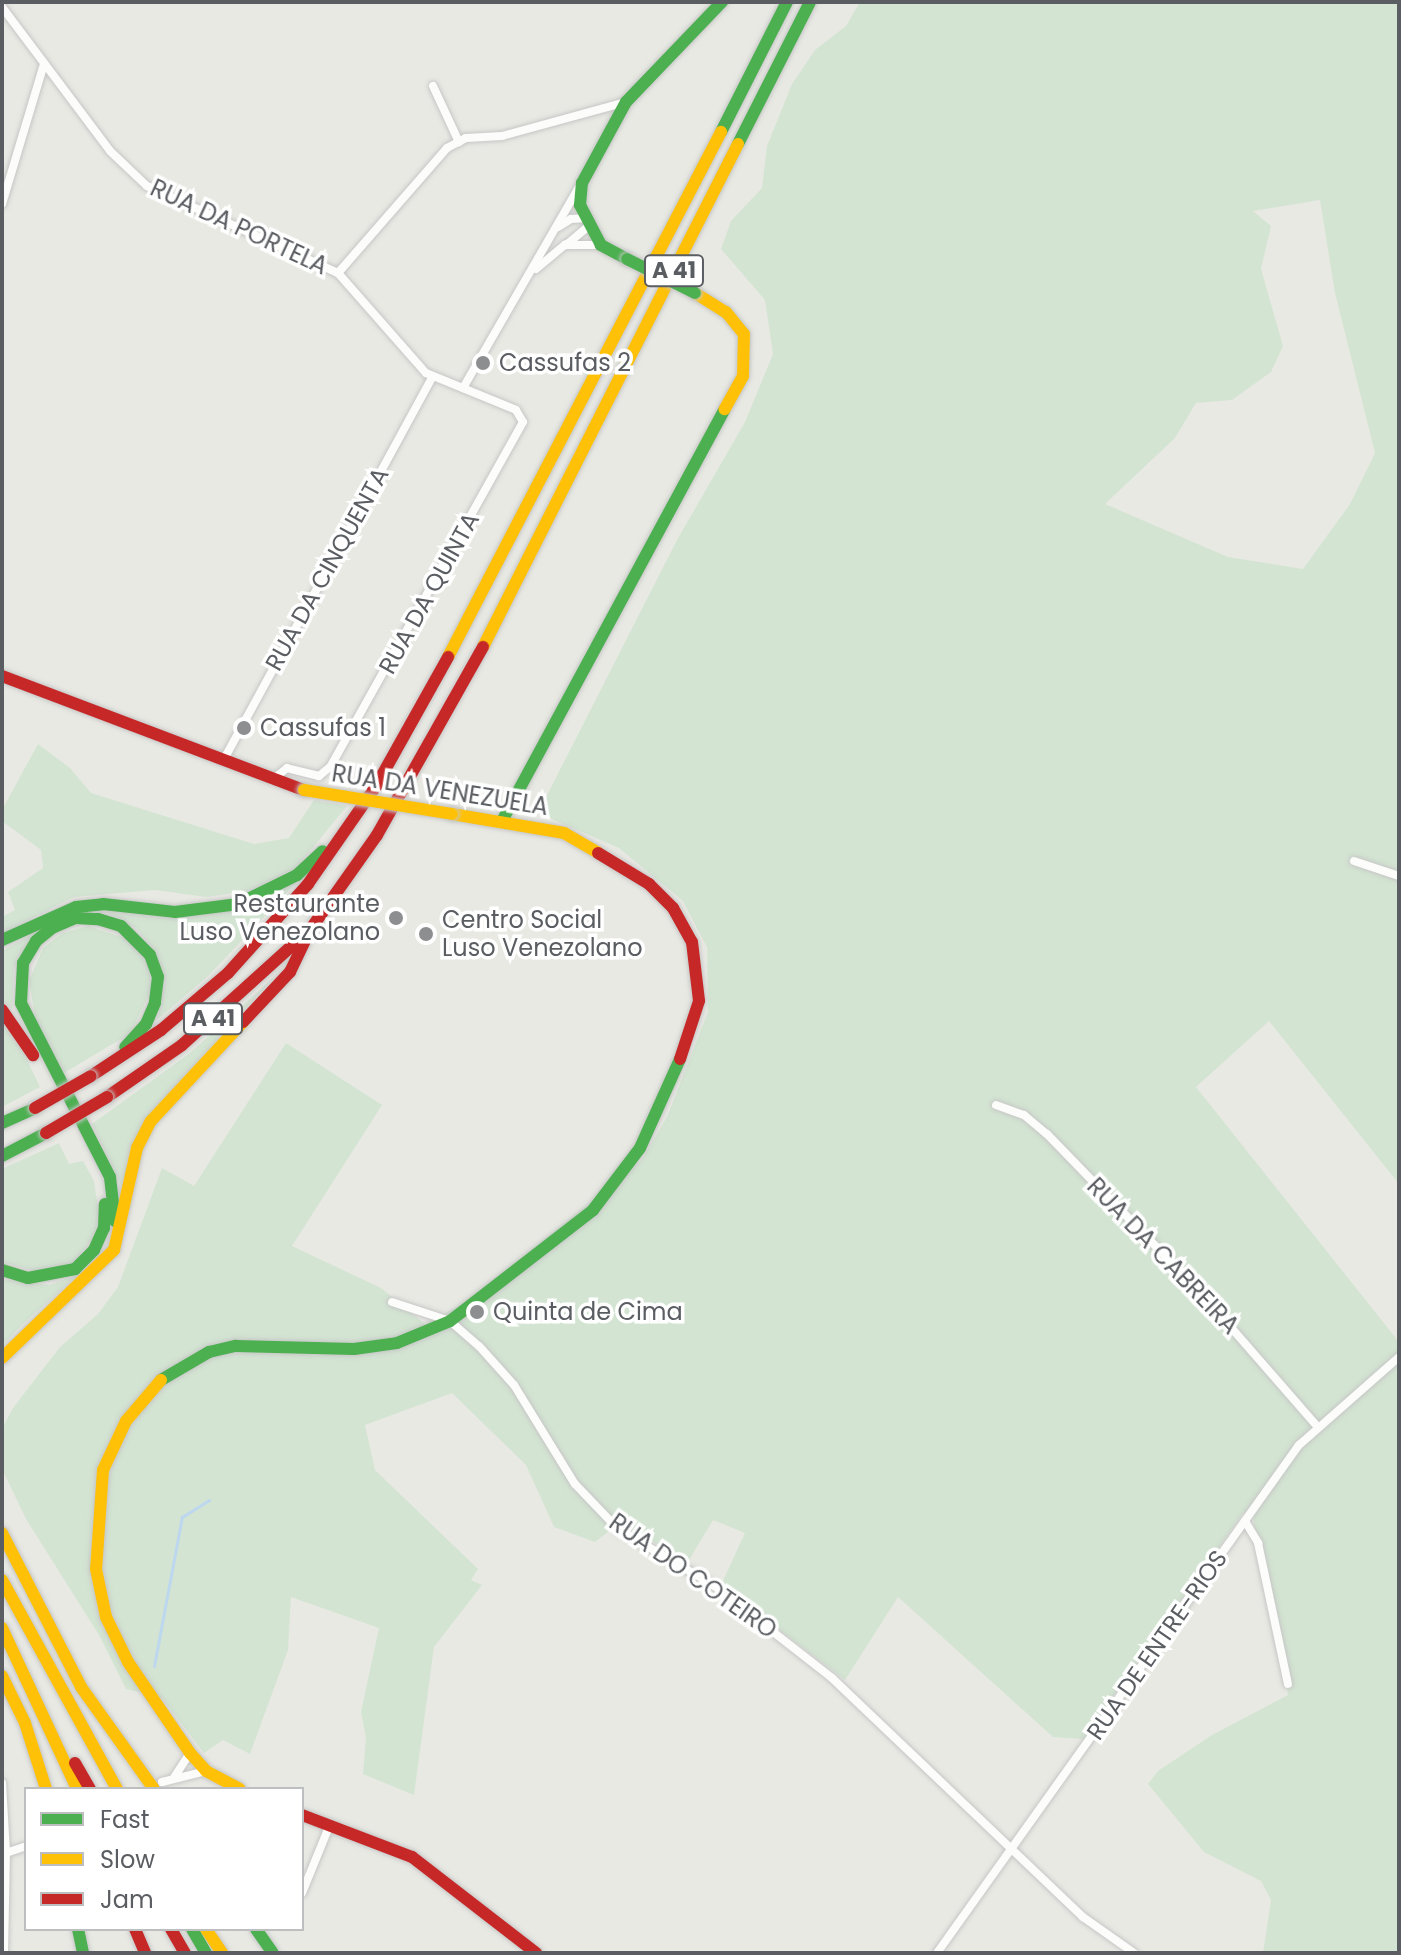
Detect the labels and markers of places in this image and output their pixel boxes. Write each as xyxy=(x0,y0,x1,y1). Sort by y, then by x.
place label: Cassufas 2 xyxy=(499,349,631,377)
marker: Cassufas 2 xyxy=(474,354,492,372)
place label: Cassufas 1 xyxy=(260,714,386,742)
marker: Cassufas 1 xyxy=(235,719,253,737)
place label: Restaurante Luso Venezolano xyxy=(180,890,380,946)
place label: Centro Social Luso Venezolano xyxy=(442,906,642,962)
marker: Restaurante Luso Venezolano xyxy=(387,909,405,927)
marker: Centro Social Luso Venezolano xyxy=(417,925,435,943)
place label: Quinta de Cima xyxy=(493,1298,683,1326)
marker: Quinta de Cima xyxy=(468,1303,486,1321)

